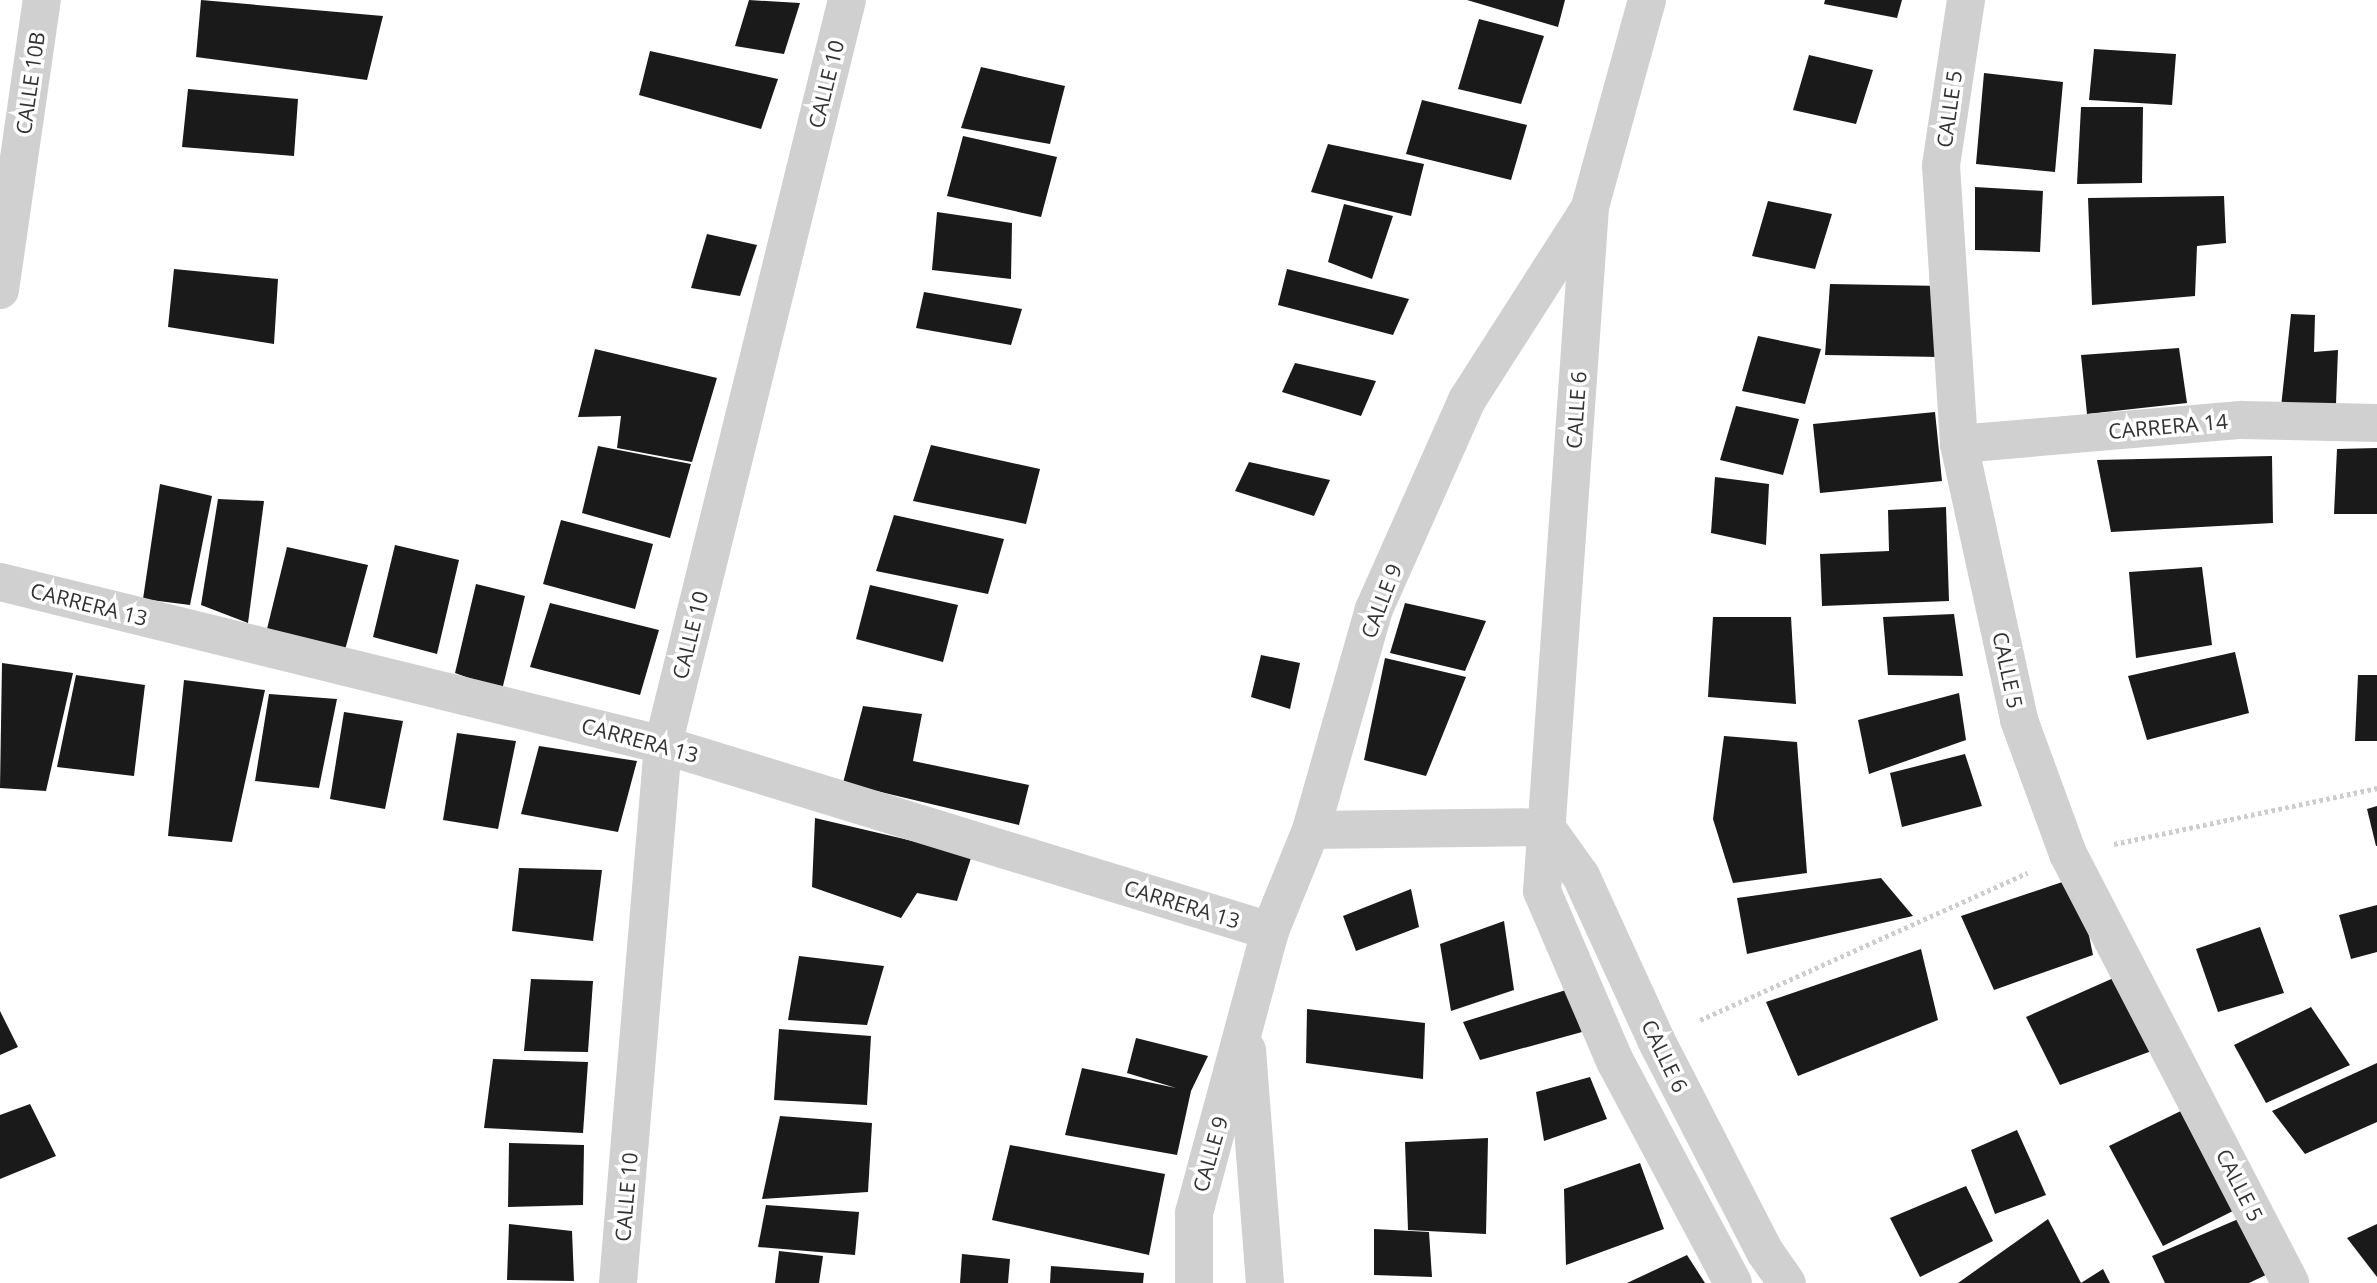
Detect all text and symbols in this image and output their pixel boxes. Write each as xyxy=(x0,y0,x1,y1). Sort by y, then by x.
street label: CALLE 10B xyxy=(10,30,50,136)
street label: CALLE 10 xyxy=(803,37,849,131)
street label: CALLE 5 xyxy=(1931,69,1967,149)
street label: CALLE 6 xyxy=(1561,370,1591,450)
street label: CARRERA 14 xyxy=(2107,408,2229,444)
street label: CALLE 9 xyxy=(1355,560,1407,642)
street label: CARRERA 13 xyxy=(28,577,150,631)
street label: CALLE 10 xyxy=(667,588,713,682)
street label: CALLE 5 xyxy=(1988,629,2028,711)
street label: CARRERA 13 xyxy=(579,712,701,768)
street label: CARRERA 13 xyxy=(1121,874,1243,934)
street label: CALLE 6 xyxy=(1637,1016,1693,1096)
street label: CALLE 9 xyxy=(1187,1113,1233,1195)
street label: CALLE 5 xyxy=(2211,1145,2269,1225)
street label: CALLE 10 xyxy=(610,1151,642,1243)

